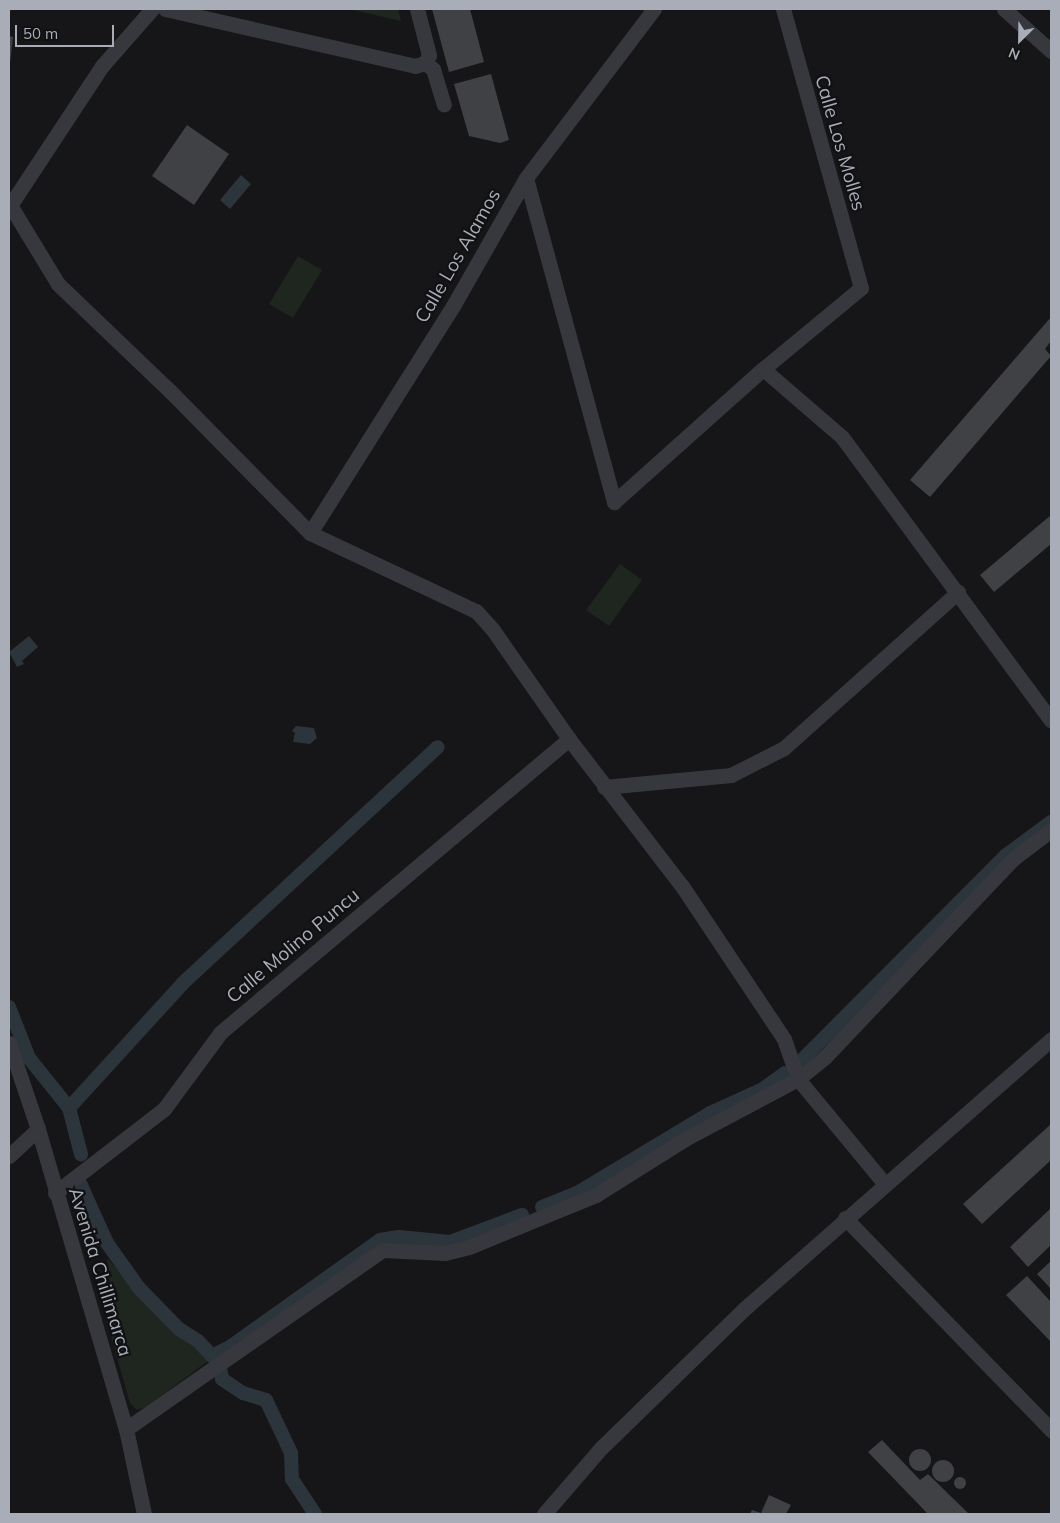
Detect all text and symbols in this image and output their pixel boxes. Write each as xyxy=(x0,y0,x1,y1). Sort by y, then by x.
scale bar xyxy=(18,15,116,47)
north arrow xyxy=(995,15,1045,65)
text: 50 m xyxy=(23,24,58,43)
text: N xyxy=(1006,43,1023,64)
street label: Calle Los Molles xyxy=(810,73,870,213)
street label: Calle Los Alamos xyxy=(410,185,506,327)
street label: Calle Molino Puncu xyxy=(222,884,364,1008)
street label: Avenida Chillimarca xyxy=(64,1185,136,1359)

